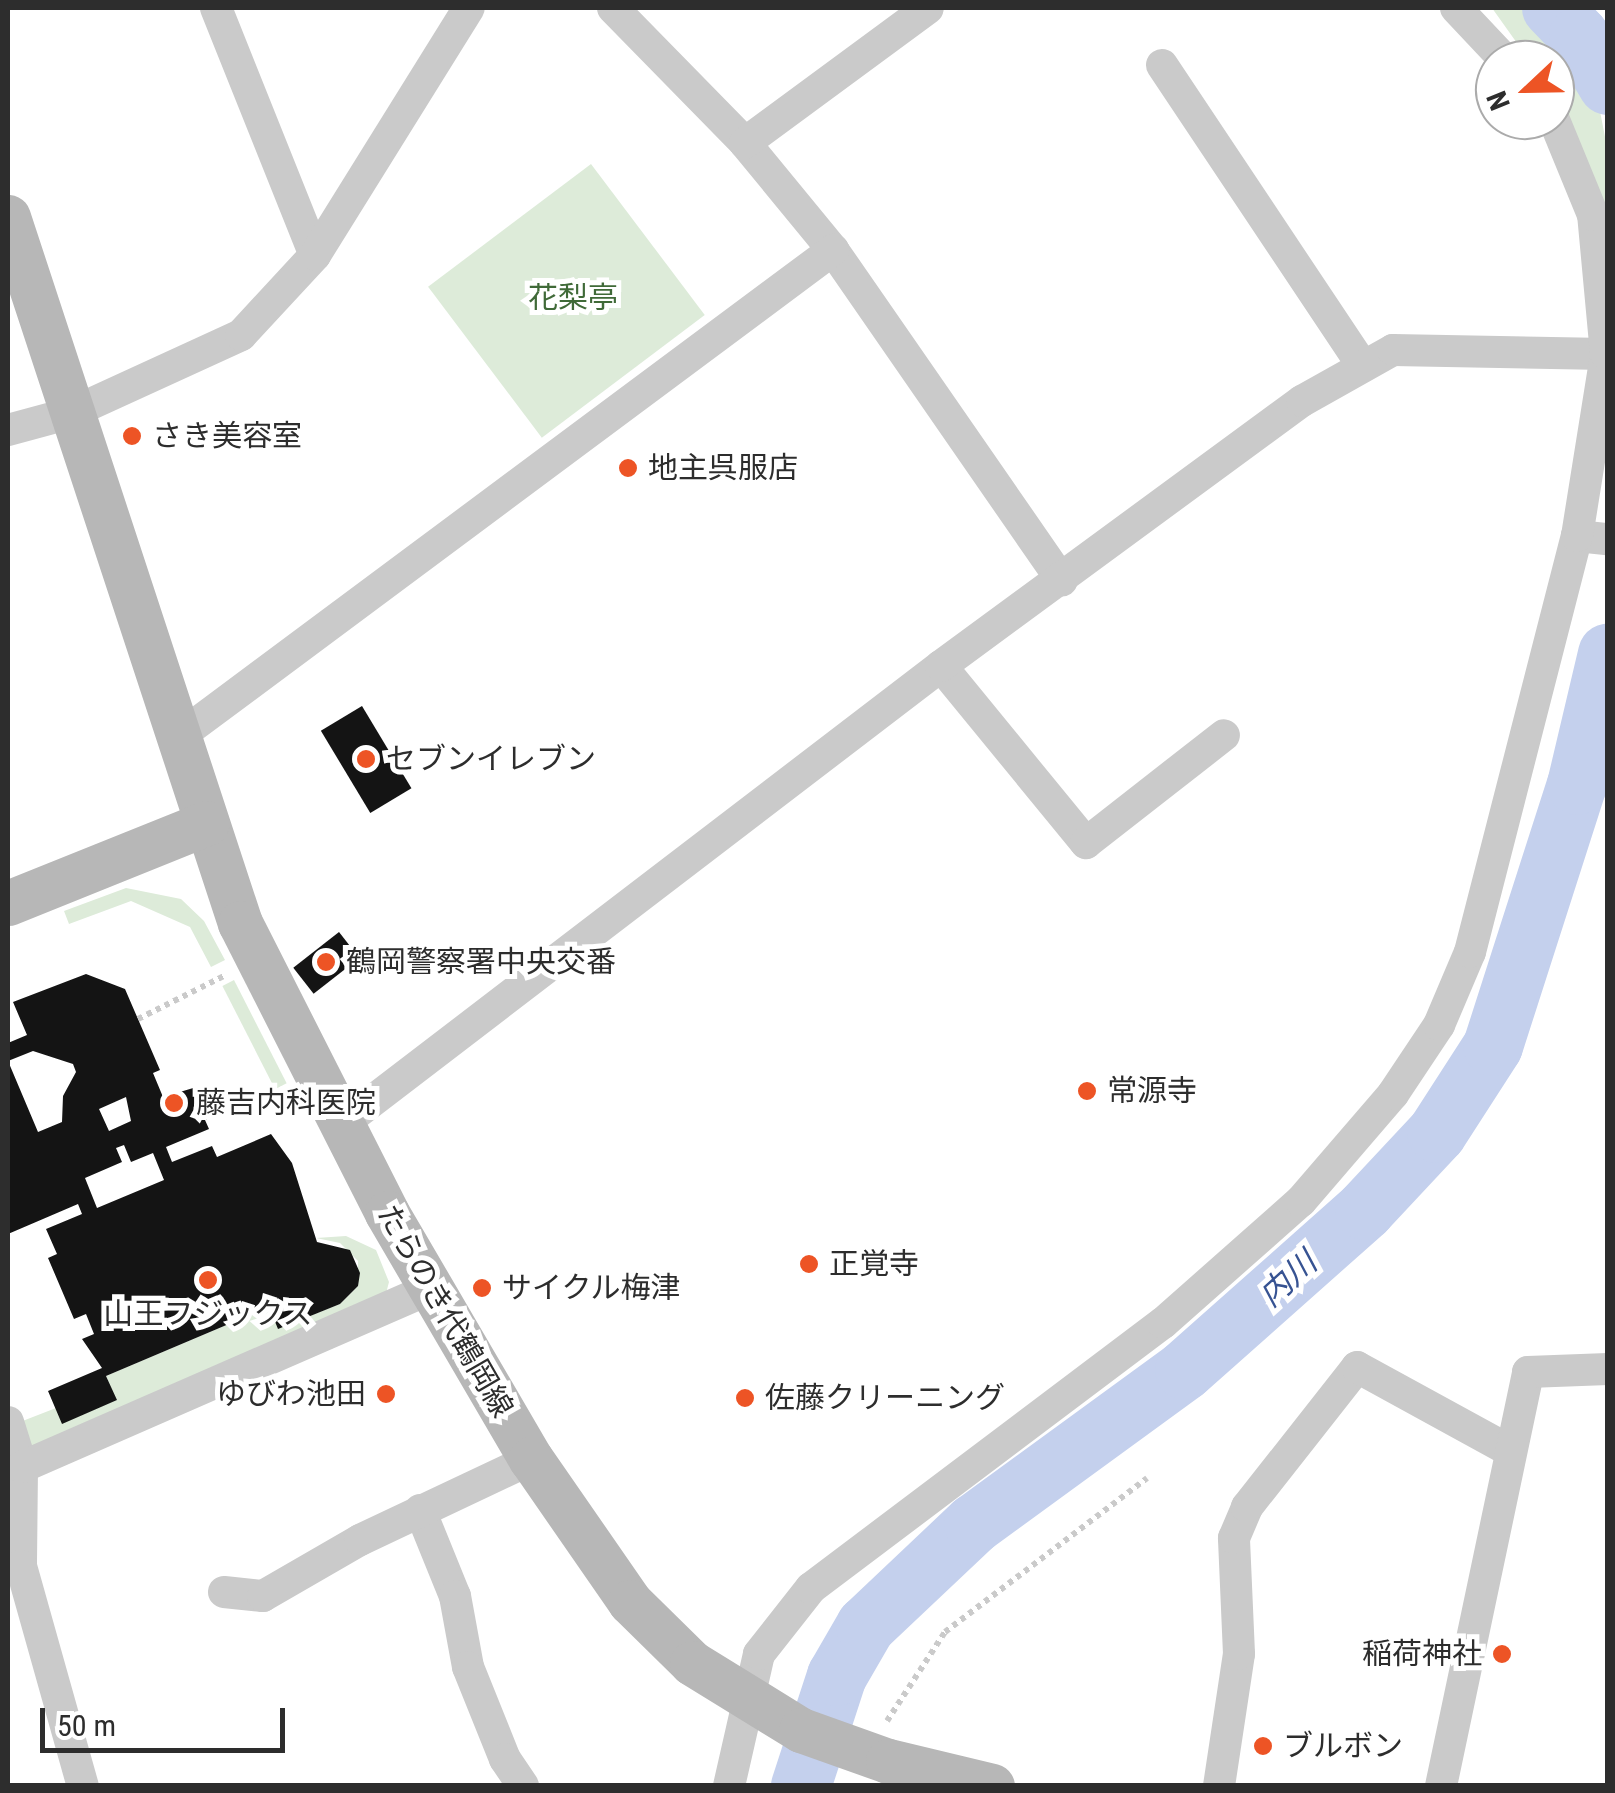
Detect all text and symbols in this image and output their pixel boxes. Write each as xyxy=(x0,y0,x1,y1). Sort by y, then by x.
north arrow xyxy=(1475,40,1575,140)
text: N xyxy=(1480,87,1517,115)
park label: 花梨亭 xyxy=(528,280,618,316)
place label: さき美容室 xyxy=(152,418,302,454)
marker: さき美容室 xyxy=(121,425,143,447)
place label: 地主呉服店 xyxy=(648,450,798,486)
marker: 地主呉服店 xyxy=(617,457,639,479)
place label: セブンイレブン xyxy=(386,741,596,777)
marker: セブンイレブン xyxy=(355,748,377,770)
place label: 鶴岡警察署中央交番 xyxy=(346,944,616,980)
marker: 鶴岡警察署中央交番 xyxy=(315,951,337,973)
place label: 常源寺 xyxy=(1107,1073,1197,1109)
marker: 常源寺 xyxy=(1076,1080,1098,1102)
place label: 藤吉内科医院 xyxy=(196,1085,376,1121)
marker: 藤吉内科医院 xyxy=(161,1090,187,1116)
street label: たらのき代鶴岡線 xyxy=(369,1198,521,1424)
water label: 内川 xyxy=(1251,1243,1325,1315)
place label: 正覚寺 xyxy=(829,1246,919,1282)
marker: 正覚寺 xyxy=(798,1253,820,1275)
marker: 山王フジックス xyxy=(197,1269,219,1291)
place label: サイクル梅津 xyxy=(502,1270,682,1306)
marker: サイクル梅津 xyxy=(471,1277,493,1299)
place label: 山王フジックス xyxy=(103,1296,313,1332)
place label: ゆびわ池田 xyxy=(216,1376,366,1412)
place label: 佐藤クリーニング xyxy=(765,1380,1005,1416)
marker: ゆびわ池田 xyxy=(375,1383,397,1405)
marker: 佐藤クリーニング xyxy=(734,1387,756,1409)
place label: 稲荷神社 xyxy=(1362,1636,1482,1672)
marker: 稲荷神社 xyxy=(1491,1643,1513,1665)
scale bar xyxy=(45,1688,290,1750)
text: 50 m xyxy=(57,1708,116,1743)
place label: ブルボン xyxy=(1283,1728,1403,1764)
marker: ブルボン xyxy=(1252,1735,1274,1757)

